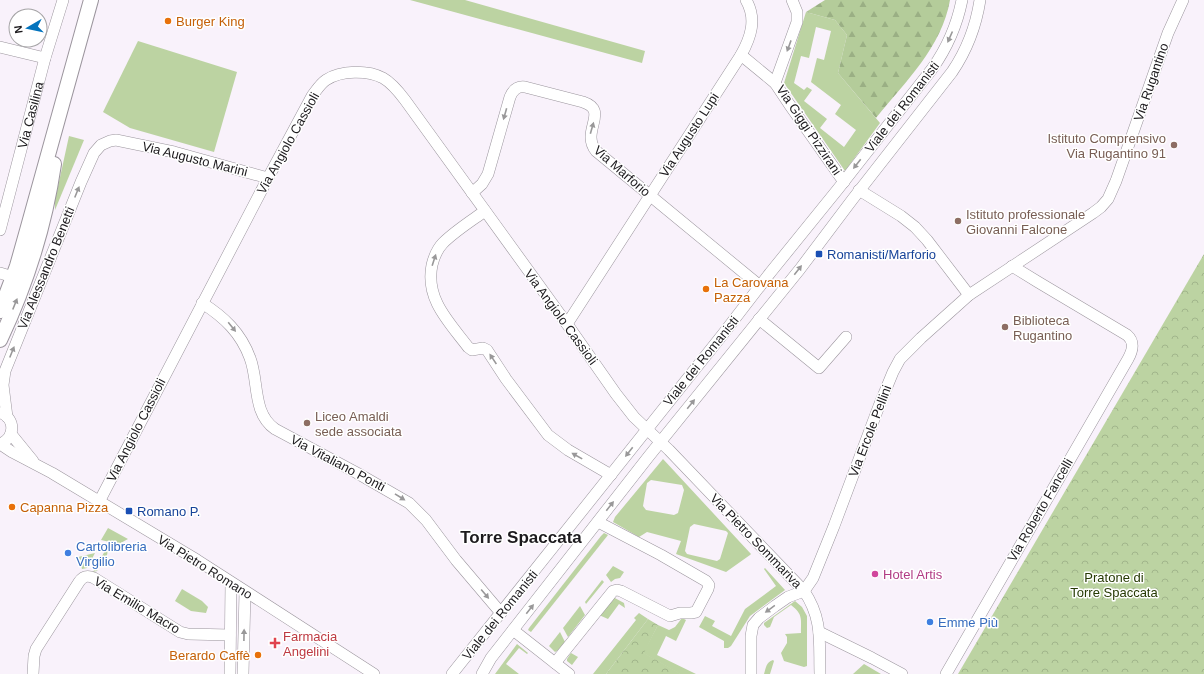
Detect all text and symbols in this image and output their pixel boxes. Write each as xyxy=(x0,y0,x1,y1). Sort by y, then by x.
north arrow xyxy=(8,8,48,48)
place label: Burger King xyxy=(176,14,245,29)
marker: Burger King xyxy=(163,16,173,26)
text: N xyxy=(12,25,25,34)
one-way arrow xyxy=(947,32,953,44)
one-way arrow xyxy=(786,40,792,52)
street label: Via Rugantino xyxy=(1131,41,1171,123)
street label: Viale dei Romanisti xyxy=(862,59,942,155)
street label: Via Casilina xyxy=(14,79,46,150)
street label: Via Giggi Pizzirani xyxy=(773,82,845,178)
street label: Via Angiolo Cassioli xyxy=(254,89,322,196)
street label: Via Augusto Lupi xyxy=(656,90,722,180)
one-way arrow xyxy=(502,109,508,121)
one-way arrow xyxy=(589,121,595,133)
place label: Istituto Comprensivo Via Rugantino 91 xyxy=(1048,131,1166,161)
street label: Via Augusto Marini xyxy=(141,139,249,179)
marker: Istituto Comprensivo Via Rugantino 91 xyxy=(1169,140,1179,150)
street label: Via Marforio xyxy=(591,142,653,200)
one-way arrow xyxy=(853,159,862,170)
one-way arrow xyxy=(74,186,80,198)
street label: Via Alessandro Benetti xyxy=(15,205,77,331)
place label: Istituto professionale Giovanni Falcone xyxy=(966,207,1085,237)
marker: Istituto professionale Giovanni Falcone xyxy=(953,216,963,226)
place label: Romanisti/Marforio xyxy=(827,247,936,262)
marker: Romanisti/Marforio xyxy=(814,249,824,259)
one-way arrow xyxy=(431,253,437,265)
one-way arrow xyxy=(794,265,803,276)
street label: Via Angiolo Cassioli xyxy=(521,266,601,368)
place label: La Carovana Pazza xyxy=(714,275,789,305)
marker: La Carovana Pazza xyxy=(701,284,711,294)
one-way arrow xyxy=(12,299,18,310)
street label: Viale dei Romanisti xyxy=(660,313,742,409)
place label: Biblioteca Rugantino xyxy=(1013,313,1072,343)
one-way arrow xyxy=(228,322,237,333)
marker: Biblioteca Rugantino xyxy=(1000,322,1010,332)
one-way arrow xyxy=(10,345,16,357)
one-way arrow xyxy=(489,353,496,365)
street label: Via Angiolo Cassioli xyxy=(103,376,169,484)
street label: Via Ercole Pellini xyxy=(846,383,894,479)
one-way arrow xyxy=(686,399,695,410)
place label: Liceo Amaldi sede associata xyxy=(315,409,402,439)
marker: Liceo Amaldi sede associata xyxy=(302,418,312,428)
street label: Via Vitaliano Ponti xyxy=(288,432,388,494)
one-way arrow xyxy=(625,446,633,457)
one-way arrow xyxy=(571,452,583,459)
street label: Via Roberto Fancelli xyxy=(1004,456,1076,564)
street label: Via Pietro Sommariva xyxy=(707,491,806,592)
one-way arrow xyxy=(395,493,405,501)
place label: Capanna Pizza xyxy=(20,500,109,515)
one-way arrow xyxy=(606,501,614,512)
marker: Capanna Pizza xyxy=(7,502,17,512)
place label: Romano P. xyxy=(137,504,200,519)
marker: Romano P. xyxy=(124,506,134,516)
district label: Torre Spaccata xyxy=(460,528,582,547)
street label: Via Pietro Romano xyxy=(155,532,255,602)
place label: Cartolibreria Virgilio xyxy=(76,539,148,569)
marker: Cartolibreria Virgilio xyxy=(63,548,73,558)
street label: Viale dei Romanisti xyxy=(459,567,541,663)
place label: Hotel Artis xyxy=(883,567,943,582)
marker: Hotel Artis xyxy=(870,569,880,579)
park label: Pratone di Torre Spaccata xyxy=(1070,570,1158,600)
street label: Via Emilio Macro xyxy=(91,574,183,636)
one-way arrow xyxy=(481,589,490,600)
one-way arrow xyxy=(526,603,534,614)
one-way arrow xyxy=(765,605,775,613)
place label: Emme Più xyxy=(938,615,998,630)
marker: Emme Più xyxy=(925,617,935,627)
one-way arrow xyxy=(241,628,247,641)
place label: Farmacia Angelini xyxy=(283,629,338,659)
marker: Farmacia Angelini xyxy=(270,638,280,648)
place label: Berardo Caffè xyxy=(169,648,250,663)
marker: Berardo Caffè xyxy=(253,650,263,660)

